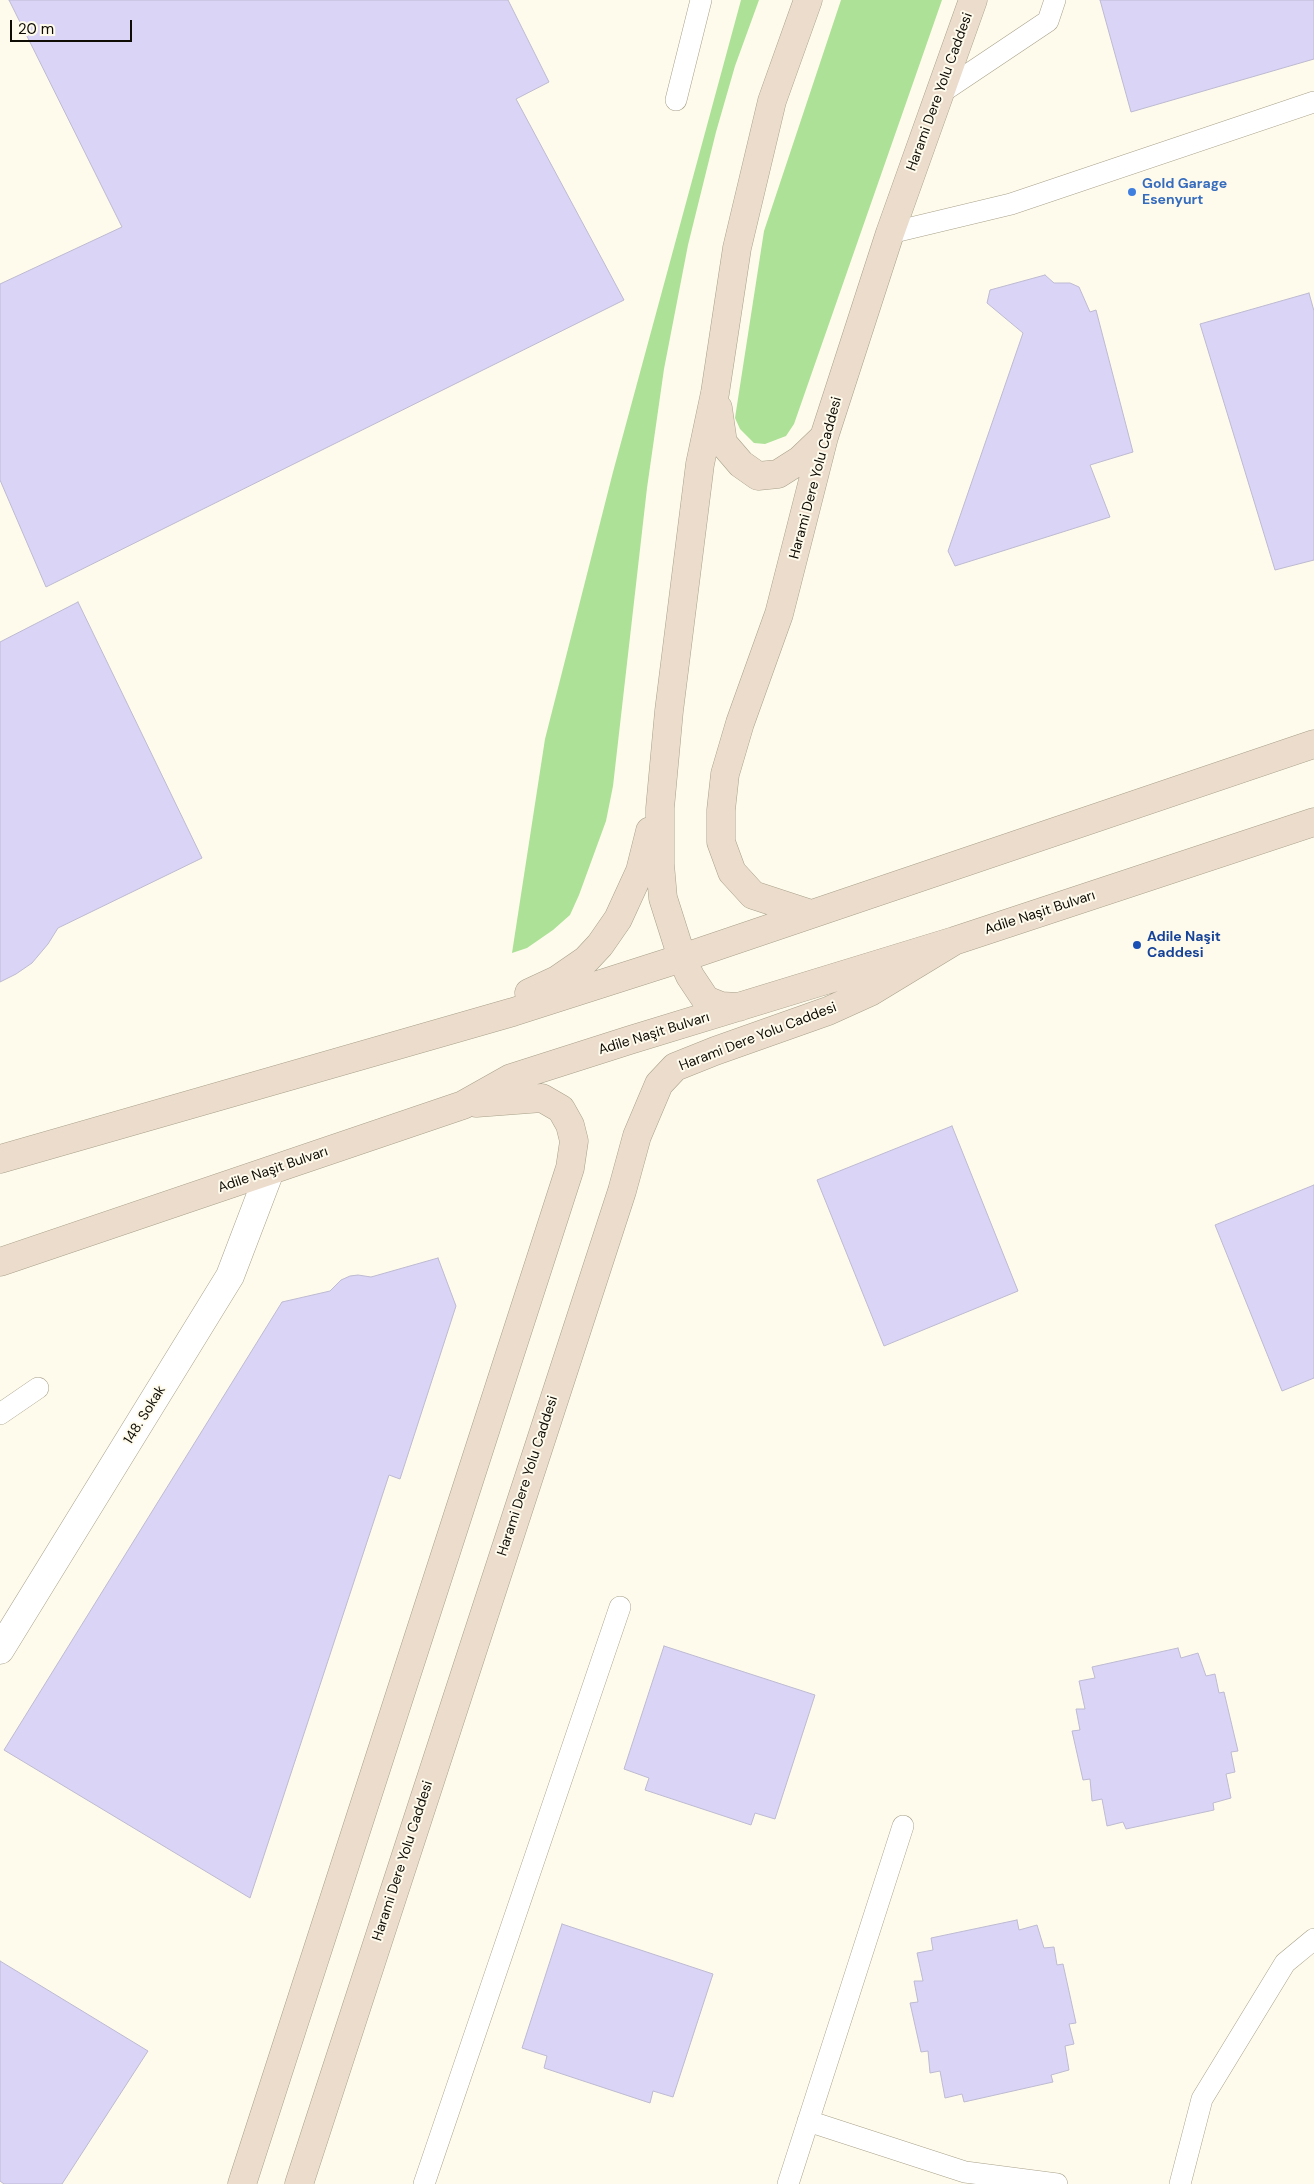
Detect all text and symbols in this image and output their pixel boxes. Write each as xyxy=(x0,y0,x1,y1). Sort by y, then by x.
scale bar xyxy=(12,10,135,42)
street label: Harami Dere Yolu Caddesi xyxy=(903,11,977,173)
text: 20 m xyxy=(18,19,54,39)
place label: Gold Garage Esenyurt xyxy=(1142,176,1227,208)
marker: Gold Garage Esenyurt xyxy=(1126,186,1138,198)
street label: Harami Dere Yolu Caddesi xyxy=(786,395,846,561)
street label: Adile Naşit Bulvarı xyxy=(983,887,1097,939)
place label: Adile Naşit Caddesi xyxy=(1147,929,1221,962)
marker: Adile Naşit Caddesi xyxy=(1131,939,1143,951)
street label: Harami Dere Yolu Caddesi xyxy=(677,999,839,1075)
street label: Adile Naşit Bulvarı xyxy=(596,1009,712,1059)
street label: Adile Naşit Bulvarı xyxy=(216,1143,330,1197)
street label: 148. Sokak xyxy=(120,1383,170,1447)
street label: Harami Dere Yolu Caddesi xyxy=(494,1394,562,1558)
street label: Harami Dere Yolu Caddesi xyxy=(369,1779,437,1943)

